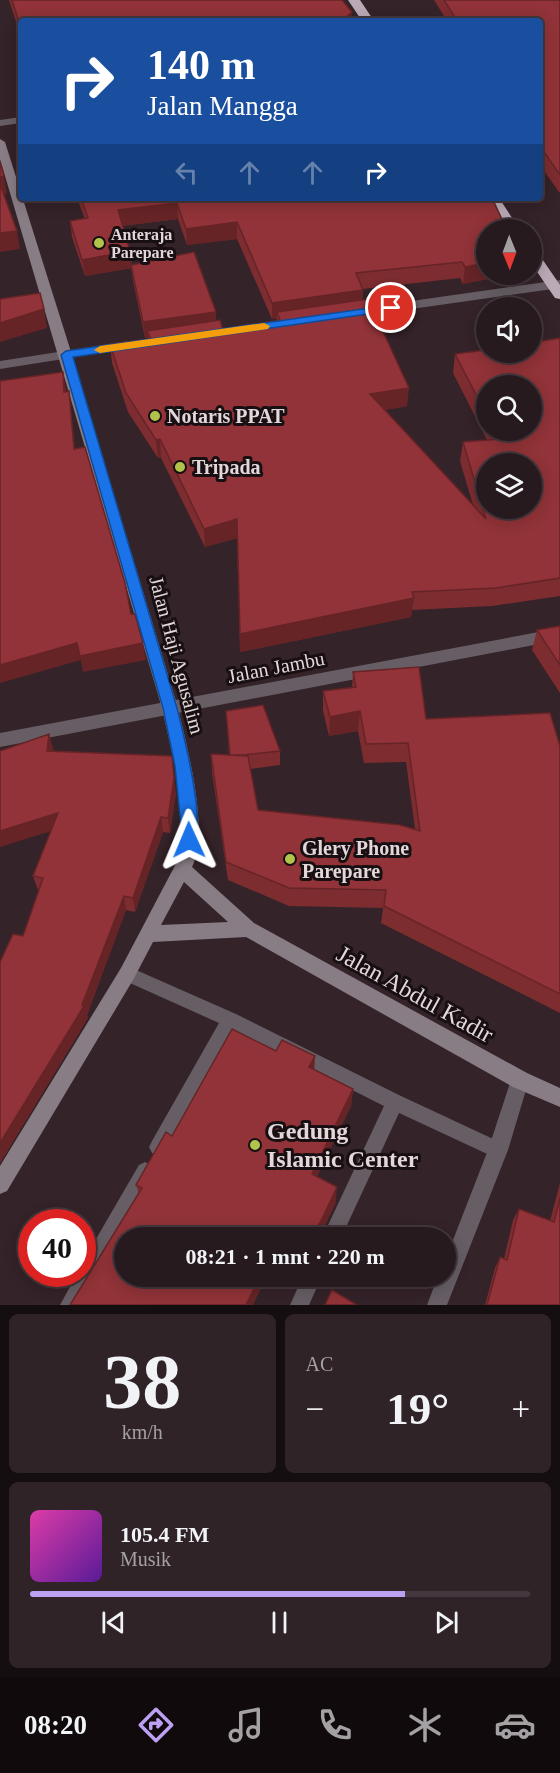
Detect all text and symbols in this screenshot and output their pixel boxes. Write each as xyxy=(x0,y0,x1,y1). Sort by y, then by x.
icon: right xyxy=(48,42,126,120)
text: 140 m xyxy=(147,42,256,88)
text: Jalan Mangga xyxy=(147,91,298,121)
icon: left xyxy=(170,156,203,189)
icon: ahead xyxy=(233,156,266,189)
icon: ahead xyxy=(296,156,329,189)
icon: right xyxy=(359,156,392,189)
north arrow xyxy=(476,219,542,285)
map controls xyxy=(476,219,542,519)
place label: Anteraja Parepare xyxy=(111,226,174,262)
marker: Anteraja Parepare xyxy=(92,236,106,250)
pin xyxy=(365,282,416,333)
icon: arrive xyxy=(374,291,407,324)
button: sound xyxy=(476,297,542,363)
button: search xyxy=(476,375,542,441)
place label: Notaris PPAT xyxy=(167,405,285,427)
marker: Notaris PPAT xyxy=(148,409,162,423)
button: layers xyxy=(476,453,542,519)
place label: Tripada xyxy=(192,456,261,479)
marker: Tripada xyxy=(173,460,187,474)
street label: Jalan Haji Agusalim xyxy=(144,574,209,737)
street label: Jalan Jambu xyxy=(226,647,326,687)
position arrow xyxy=(157,808,221,872)
place label: Glery Phone Parepare xyxy=(302,837,409,883)
marker: Glery Phone Parepare xyxy=(283,852,297,866)
street label: Jalan Abdul Kadir xyxy=(332,940,498,1048)
place label: Gedung Islamic Center xyxy=(267,1118,419,1172)
marker: Gedung Islamic Center xyxy=(248,1138,262,1152)
speed limit sign: 40 xyxy=(18,1209,96,1287)
text: 08:21 · 1 mnt · 220 m xyxy=(185,1244,385,1269)
text: 38 xyxy=(103,1338,181,1425)
text: AC xyxy=(306,1353,333,1375)
text: 19° xyxy=(386,1384,449,1434)
text: − xyxy=(306,1391,324,1427)
text: + xyxy=(511,1391,530,1427)
text: km/h xyxy=(122,1421,163,1443)
text: 105.4 FM xyxy=(120,1522,209,1547)
text: Musik xyxy=(120,1548,171,1570)
icon: previous xyxy=(97,1606,130,1639)
icon: pause xyxy=(263,1606,296,1639)
icon: next xyxy=(430,1606,463,1639)
icon: directions xyxy=(135,1704,177,1746)
icon: music xyxy=(225,1704,267,1746)
icon: phone xyxy=(314,1704,356,1746)
icon: climate xyxy=(404,1704,446,1746)
icon: car xyxy=(494,1704,536,1746)
text: 08:20 xyxy=(24,1710,87,1740)

